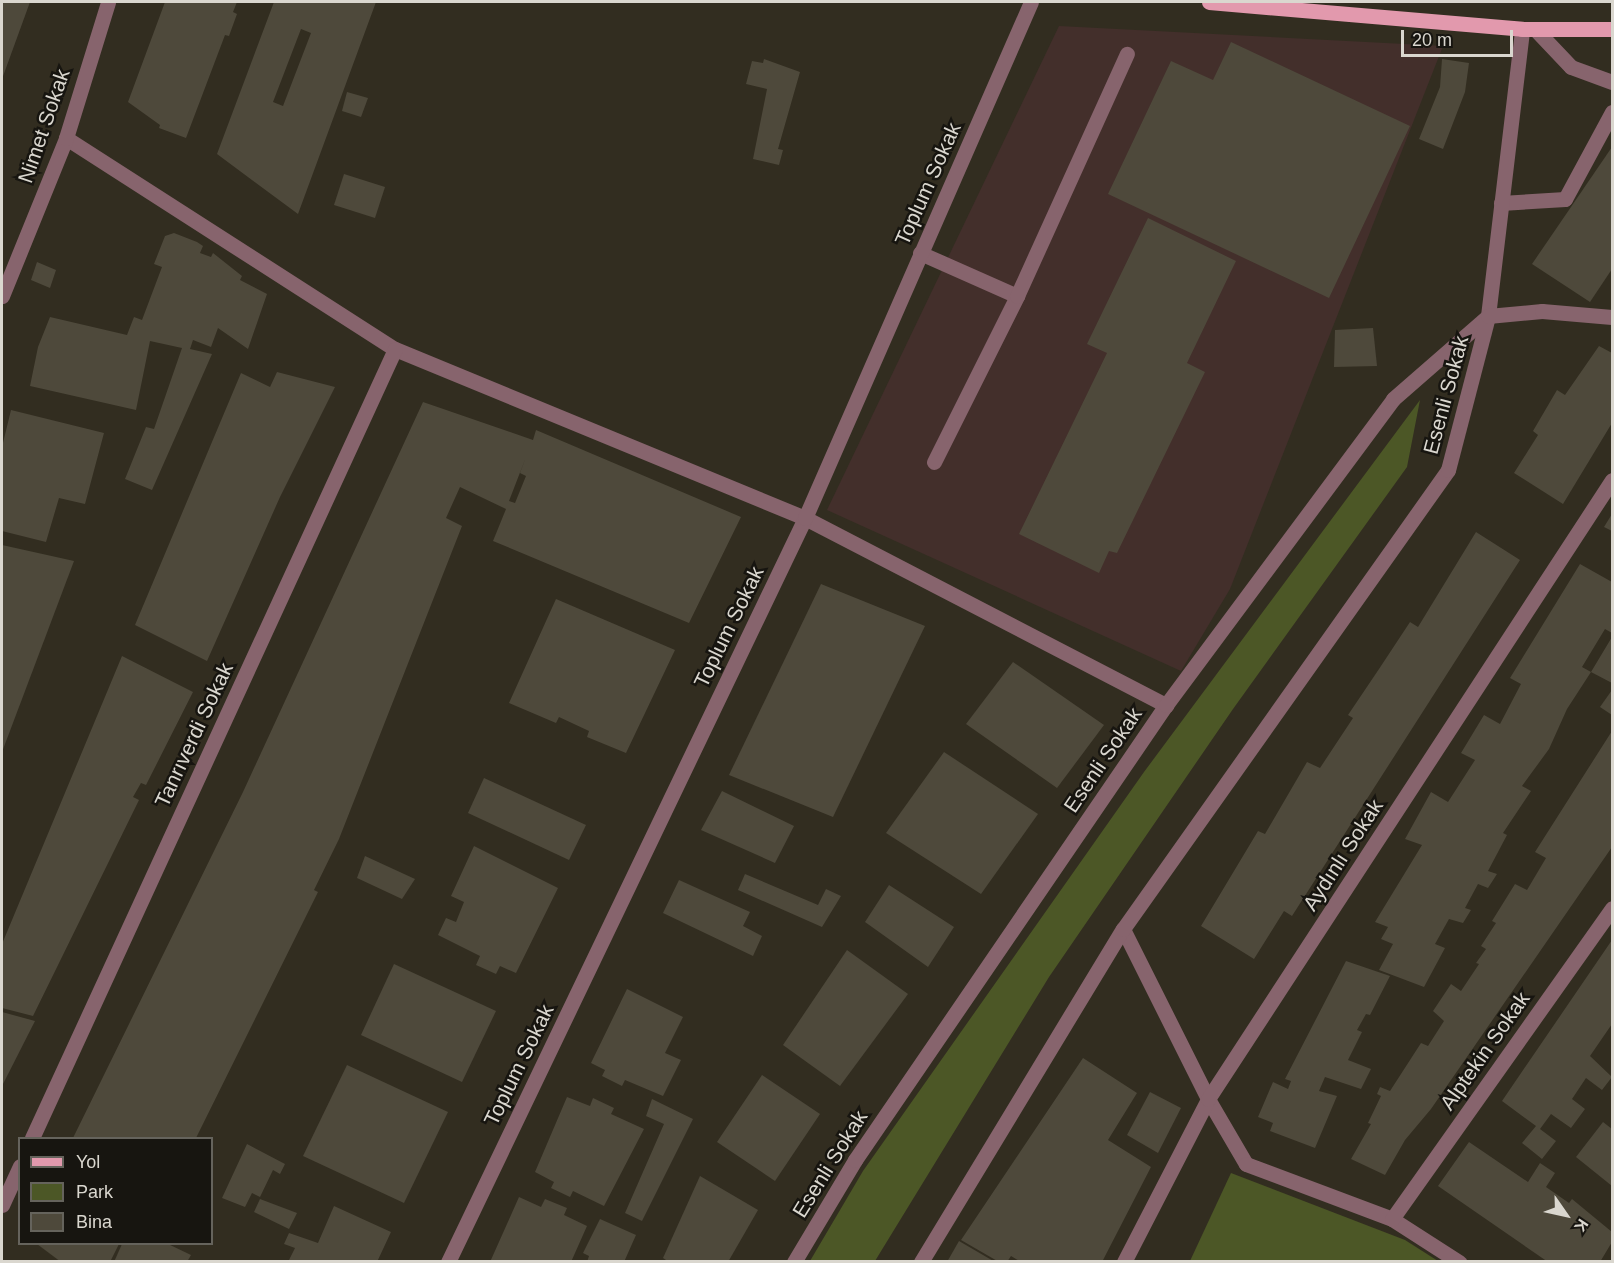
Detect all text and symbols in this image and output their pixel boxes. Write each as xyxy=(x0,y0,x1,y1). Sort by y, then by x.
scale bar xyxy=(1404,18,1516,56)
text: 20 m xyxy=(1412,30,1452,50)
street label: Nimet Sokak xyxy=(13,66,75,186)
street label: Toplum Sokak xyxy=(890,119,966,249)
street label: Esenli Sokak xyxy=(1418,333,1474,457)
street label: Toplum Sokak xyxy=(689,562,769,692)
street label: Tanrıverdi Sokak xyxy=(150,659,238,811)
street label: Esenli Sokak xyxy=(1059,703,1147,817)
street label: Aydınlı Sokak xyxy=(1298,794,1388,916)
street label: Alptekin Sokak xyxy=(1435,987,1535,1115)
street label: Toplum Sokak xyxy=(479,1000,559,1130)
street label: Esenli Sokak xyxy=(787,1106,873,1222)
legend xyxy=(18,1137,213,1245)
text: Yol xyxy=(76,1152,100,1172)
text: Park xyxy=(76,1182,113,1202)
north arrow xyxy=(1536,1185,1596,1245)
text: Bina xyxy=(76,1212,112,1232)
text: K xyxy=(1571,1216,1592,1235)

